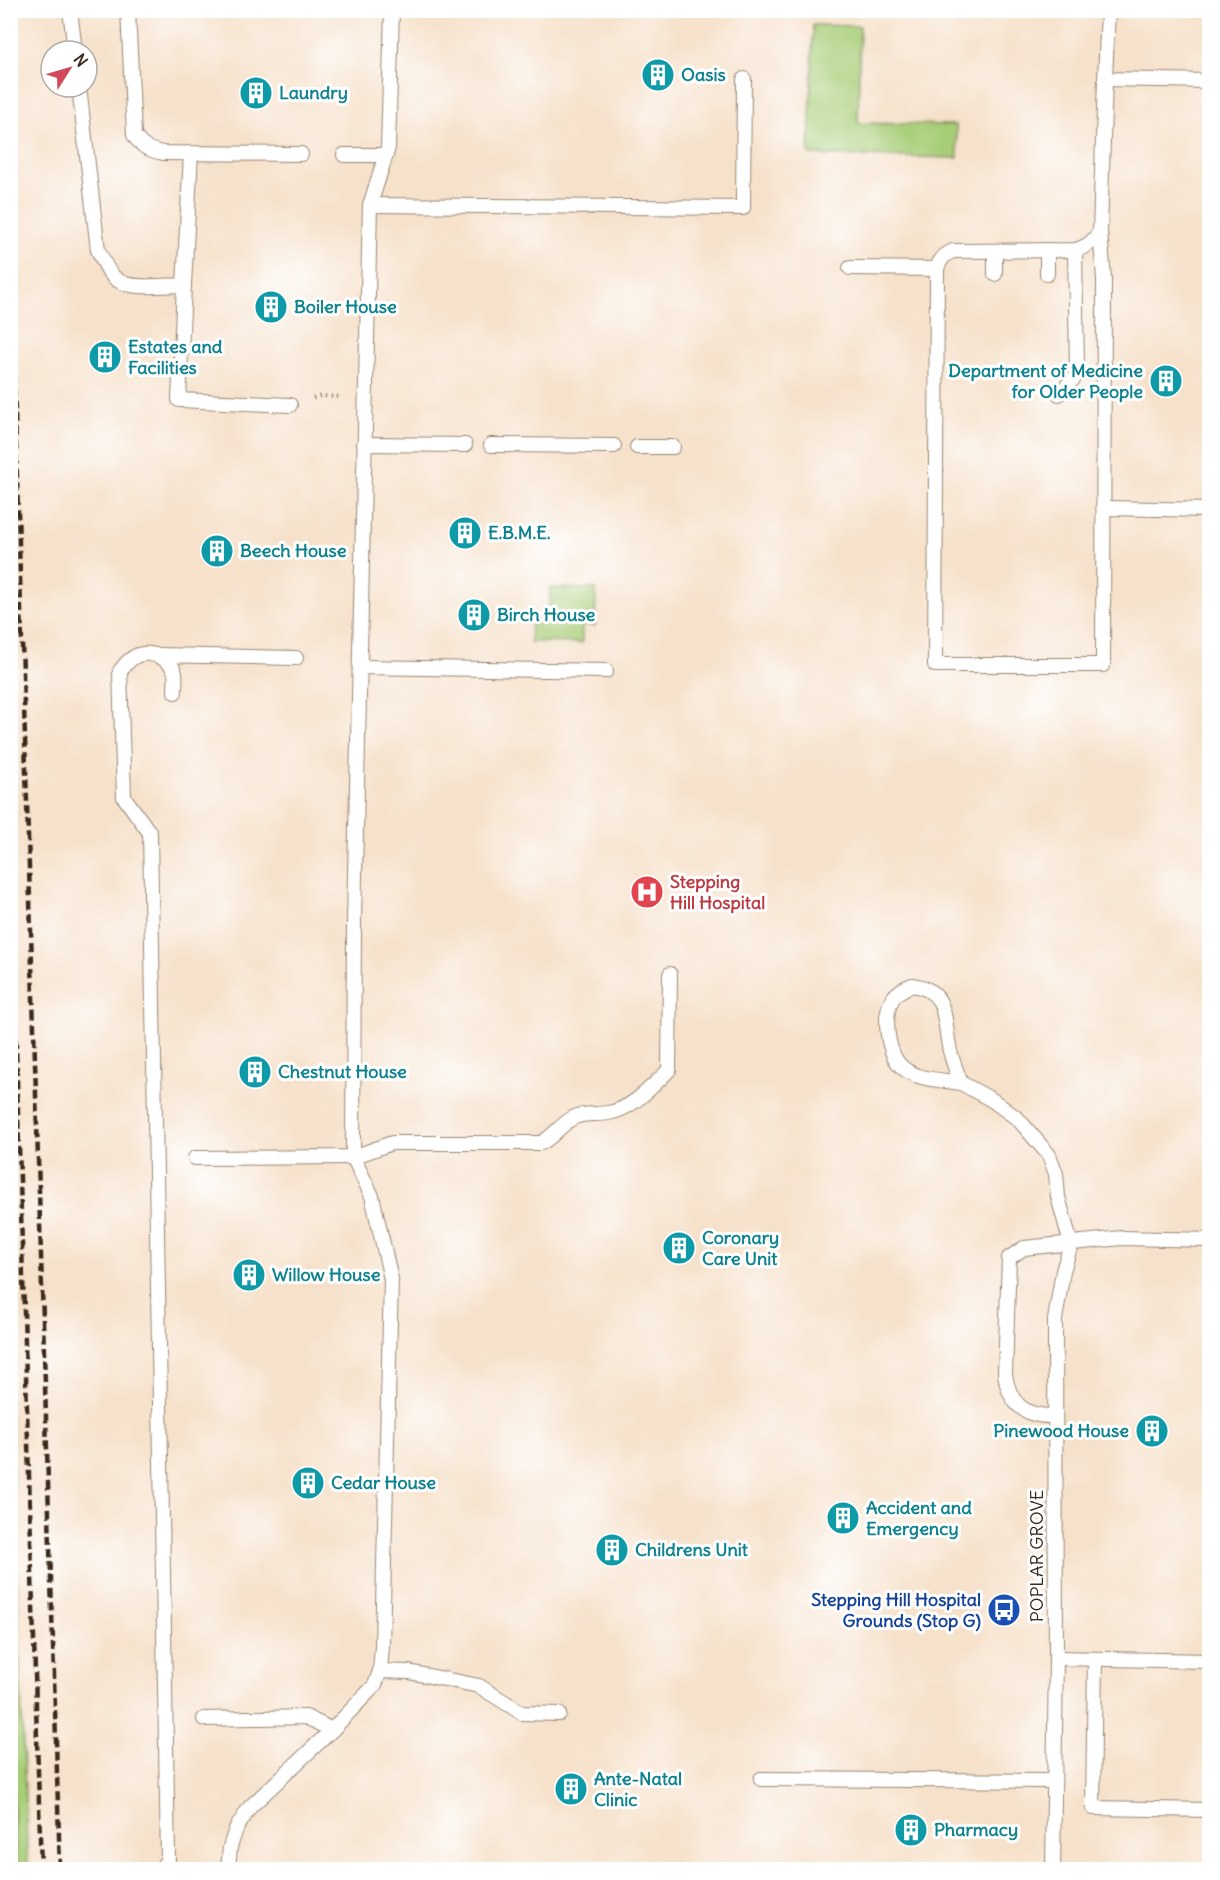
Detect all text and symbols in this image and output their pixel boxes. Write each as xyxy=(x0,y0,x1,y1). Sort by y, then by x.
north arrow xyxy=(39,39,99,99)
text: N xyxy=(70,50,92,70)
building icon: Oasis xyxy=(640,57,676,93)
place label: Oasis xyxy=(681,63,726,86)
building icon: Laundry xyxy=(238,75,274,111)
place label: Laundry xyxy=(279,81,348,104)
building icon: Boiler House xyxy=(253,289,289,325)
place label: Boiler House xyxy=(294,295,397,318)
place label: Estates and Facilities xyxy=(128,335,223,379)
building icon: Estates and Facilities xyxy=(87,339,123,375)
place label: Department of Medicine for Older People xyxy=(948,359,1143,403)
building icon: Department of Medicine for Older People xyxy=(1148,363,1184,399)
building icon: E.B.M.E. xyxy=(447,515,483,551)
place label: E.B.M.E. xyxy=(488,521,551,544)
building icon: Beech House xyxy=(199,533,235,569)
place label: Beech House xyxy=(240,539,347,562)
building icon: Birch House xyxy=(456,597,492,633)
place label: Birch House xyxy=(497,603,596,626)
place label: Stepping Hill Hospital xyxy=(670,870,765,914)
hospital icon: Stepping Hill Hospital xyxy=(629,874,665,910)
building icon: Chestnut House xyxy=(237,1054,273,1090)
place label: Chestnut House xyxy=(278,1060,407,1083)
place label: Coronary Care Unit xyxy=(702,1226,779,1270)
building icon: Coronary Care Unit xyxy=(661,1230,697,1266)
building icon: Willow House xyxy=(231,1257,267,1293)
place label: Willow House xyxy=(272,1263,381,1286)
building icon: Pinewood House xyxy=(1134,1413,1170,1449)
place label: Pinewood House xyxy=(993,1419,1129,1442)
building icon: Cedar House xyxy=(290,1465,326,1501)
place label: Cedar House xyxy=(331,1471,436,1494)
street label: POPLAR GROVE xyxy=(1025,1490,1048,1622)
place label: Accident and Emergency xyxy=(866,1496,972,1540)
building icon: Accident and Emergency xyxy=(825,1500,861,1536)
building icon: Childrens Unit xyxy=(594,1532,630,1568)
place label: Childrens Unit xyxy=(635,1538,749,1561)
place label: Stepping Hill Hospital Grounds (Stop G) xyxy=(811,1588,981,1632)
bus stop icon: Stepping Hill Hospital Grounds (Stop G) xyxy=(986,1592,1022,1628)
place label: Ante-Natal Clinic xyxy=(594,1767,682,1811)
building icon: Ante-Natal Clinic xyxy=(553,1771,589,1807)
building icon: Pharmacy xyxy=(893,1812,929,1848)
place label: Pharmacy xyxy=(934,1818,1018,1841)

